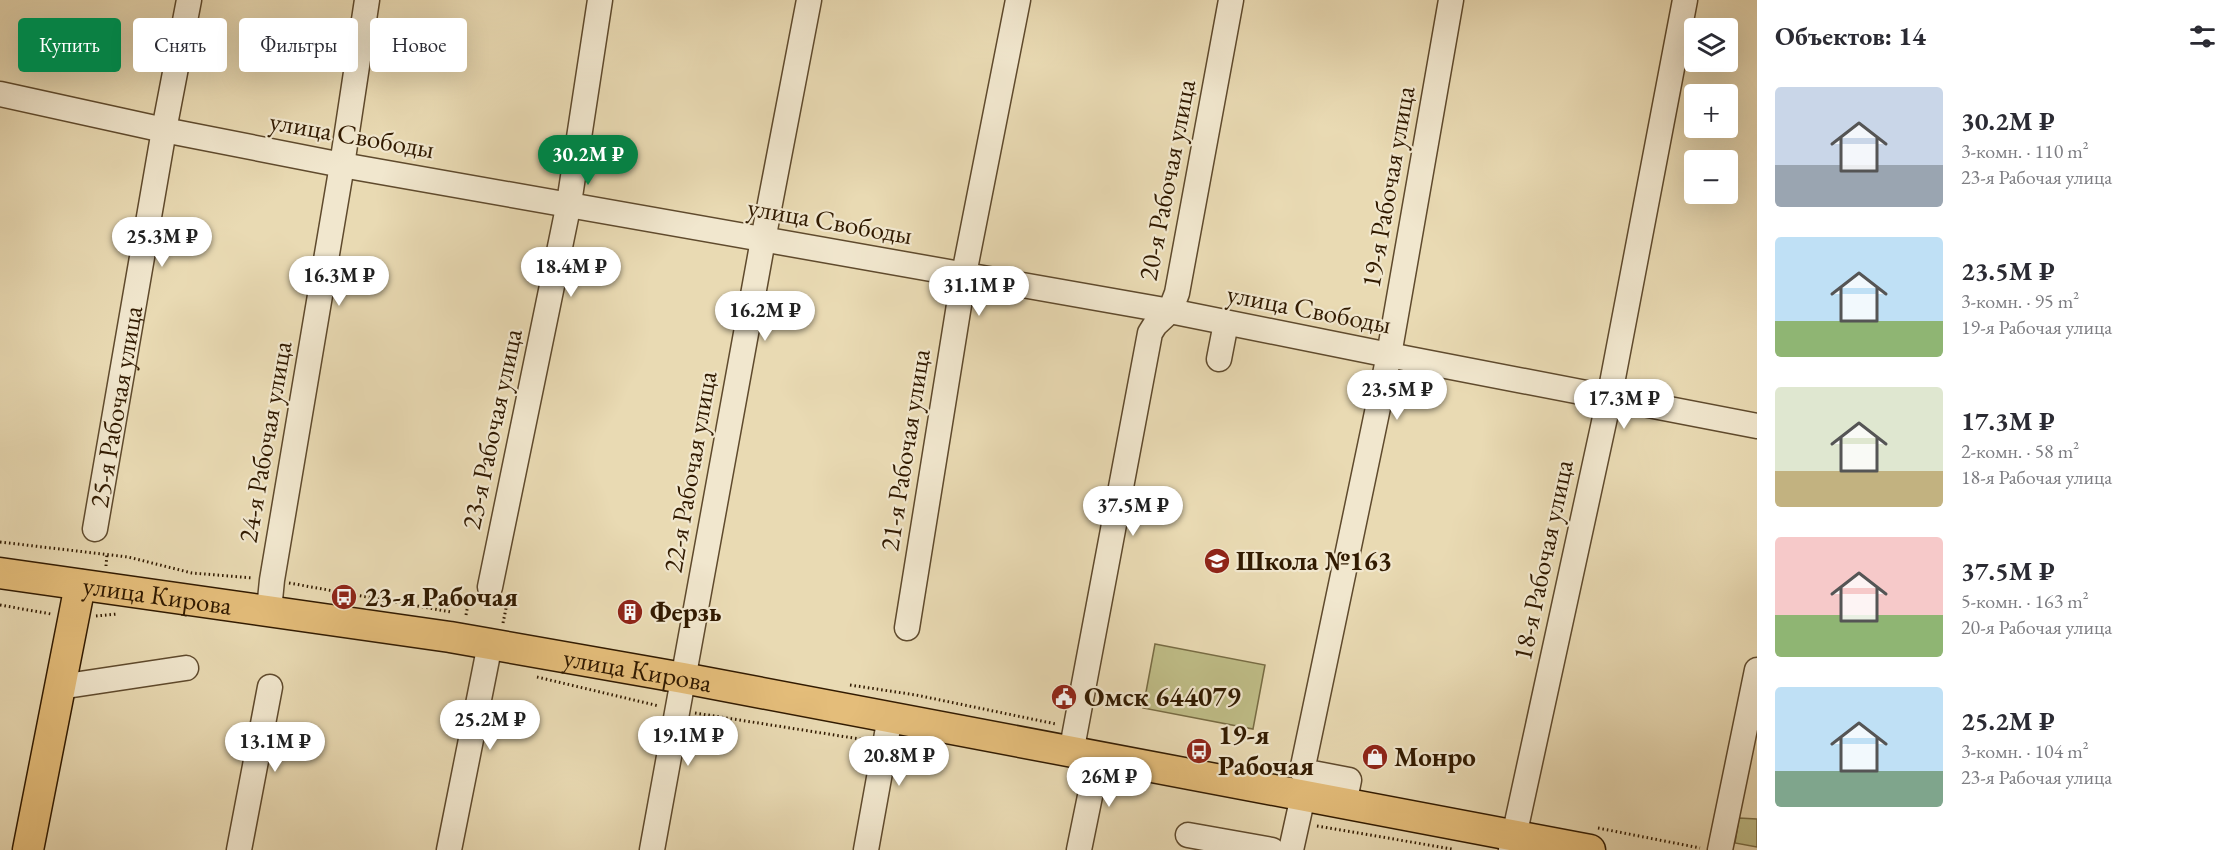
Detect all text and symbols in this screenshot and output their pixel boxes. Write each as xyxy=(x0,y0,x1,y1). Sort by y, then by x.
chip: Купить xyxy=(18,18,121,72)
chip: Снять xyxy=(133,18,227,72)
chip: Фильтры xyxy=(239,18,358,72)
chip: Новое xyxy=(370,18,467,72)
map controls xyxy=(1684,18,1738,204)
button: layers xyxy=(1684,18,1738,72)
text: Объектов: 14 xyxy=(1775,19,1926,53)
icon: filters xyxy=(2186,20,2219,53)
street label: 20-я Рабочая улица xyxy=(1130,76,1203,283)
street label: 19-я Рабочая улица xyxy=(1353,83,1423,291)
button: + xyxy=(1684,84,1738,138)
street label: улица Свободы xyxy=(267,103,437,166)
text: 30.2M ₽ xyxy=(1961,104,2055,138)
icon: home xyxy=(1823,111,1895,183)
pin: 30.2M ₽ xyxy=(533,135,643,186)
text: 3-комн. · 110 m² xyxy=(1961,138,2089,164)
text: 30.2M ₽ xyxy=(552,141,624,167)
button: − xyxy=(1684,150,1738,204)
text: 23-я Рабочая улица xyxy=(1961,164,2112,190)
street label: улица Свободы xyxy=(745,189,915,252)
pin: 25.3M ₽ xyxy=(107,217,217,268)
text: 25.3M ₽ xyxy=(126,223,198,249)
pin: 18.4M ₽ xyxy=(516,247,626,298)
text: 18.4M ₽ xyxy=(535,253,607,279)
text: 23.5M ₽ xyxy=(1961,254,2055,288)
pin: 16.3M ₽ xyxy=(284,256,394,307)
icon: home xyxy=(1823,261,1895,333)
text: 16.3M ₽ xyxy=(303,262,375,288)
pin: 31.1M ₽ xyxy=(924,266,1034,317)
text: 31.1M ₽ xyxy=(943,272,1015,298)
street label: улица Свободы xyxy=(1224,275,1394,342)
text: 3-комн. · 95 m² xyxy=(1961,288,2079,314)
pin: 16.2M ₽ xyxy=(710,291,820,342)
text: 16.2M ₽ xyxy=(729,297,801,323)
street label: 25-я Рабочая улица xyxy=(81,303,150,510)
text: 19-я Рабочая улица xyxy=(1961,314,2112,340)
street label: 23-я Рабочая улица xyxy=(453,325,530,532)
street label: 24-я Рабочая улица xyxy=(230,338,300,546)
street label: 21-я Рабочая улица xyxy=(871,346,938,554)
street label: 22-я Рабочая улица xyxy=(655,368,725,576)
pin: 23.5M ₽ xyxy=(1342,370,1452,421)
text: 23.5M ₽ xyxy=(1361,376,1433,402)
pin: 17.3M ₽ xyxy=(1569,379,1679,430)
text: 17.3M ₽ xyxy=(1588,385,1660,411)
text: 17.3M ₽ xyxy=(1961,404,2055,438)
icon: home xyxy=(1823,411,1895,483)
text: 2-комн. · 58 m² xyxy=(1961,438,2079,464)
street label: 18-я Рабочая улица xyxy=(1504,456,1581,663)
text: 18-я Рабочая улица xyxy=(1961,464,2112,490)
pin: 37.5M ₽ xyxy=(1078,486,1188,537)
text: 37.5M ₽ xyxy=(1097,492,1169,518)
place label: Школа №163 xyxy=(1236,543,1392,578)
school or university icon: Школа №163 xyxy=(1202,546,1232,576)
text: 37.5M ₽ xyxy=(1961,554,2055,588)
icon: home xyxy=(1823,561,1895,633)
street label: улица Кирова xyxy=(81,567,235,623)
place label: 23-я Рабочая xyxy=(364,579,518,614)
bus stop icon: 23-я Рабочая xyxy=(329,582,359,612)
text: 5-комн. · 163 m² xyxy=(1961,588,2089,614)
place label: Ферзь xyxy=(650,594,722,629)
building icon: Ферзь xyxy=(615,597,645,627)
text: 20-я Рабочая улица xyxy=(1961,614,2112,640)
street label: улица Кирова xyxy=(561,639,715,700)
place label: Омск 644079 xyxy=(1084,679,1241,714)
public building icon: Омск 644079 xyxy=(1049,682,1079,712)
pin: 25.2M ₽ xyxy=(435,700,545,751)
text: 25.2M ₽ xyxy=(1961,704,2055,738)
text: 25.2M ₽ xyxy=(454,706,526,732)
icon: home xyxy=(1823,711,1895,783)
pin: 19.1M ₽ xyxy=(633,716,743,767)
place label: 19-я Рабочая xyxy=(1218,717,1314,783)
pin: 13.1M ₽ xyxy=(220,722,330,773)
text: 19.1M ₽ xyxy=(652,722,724,748)
text: 13.1M ₽ xyxy=(239,728,311,754)
pin: 20.8M ₽ xyxy=(844,736,954,787)
bus stop icon: 19-я Рабочая xyxy=(1184,736,1214,766)
text: 3-комн. · 104 m² xyxy=(1961,738,2089,764)
place label: Монро xyxy=(1394,739,1476,774)
text: 20.8M ₽ xyxy=(863,742,935,768)
shop icon: Монро xyxy=(1360,742,1390,772)
pin: 26M ₽ xyxy=(1067,757,1151,808)
text: 26M ₽ xyxy=(1081,763,1137,789)
text: 23-я Рабочая улица xyxy=(1961,764,2112,790)

